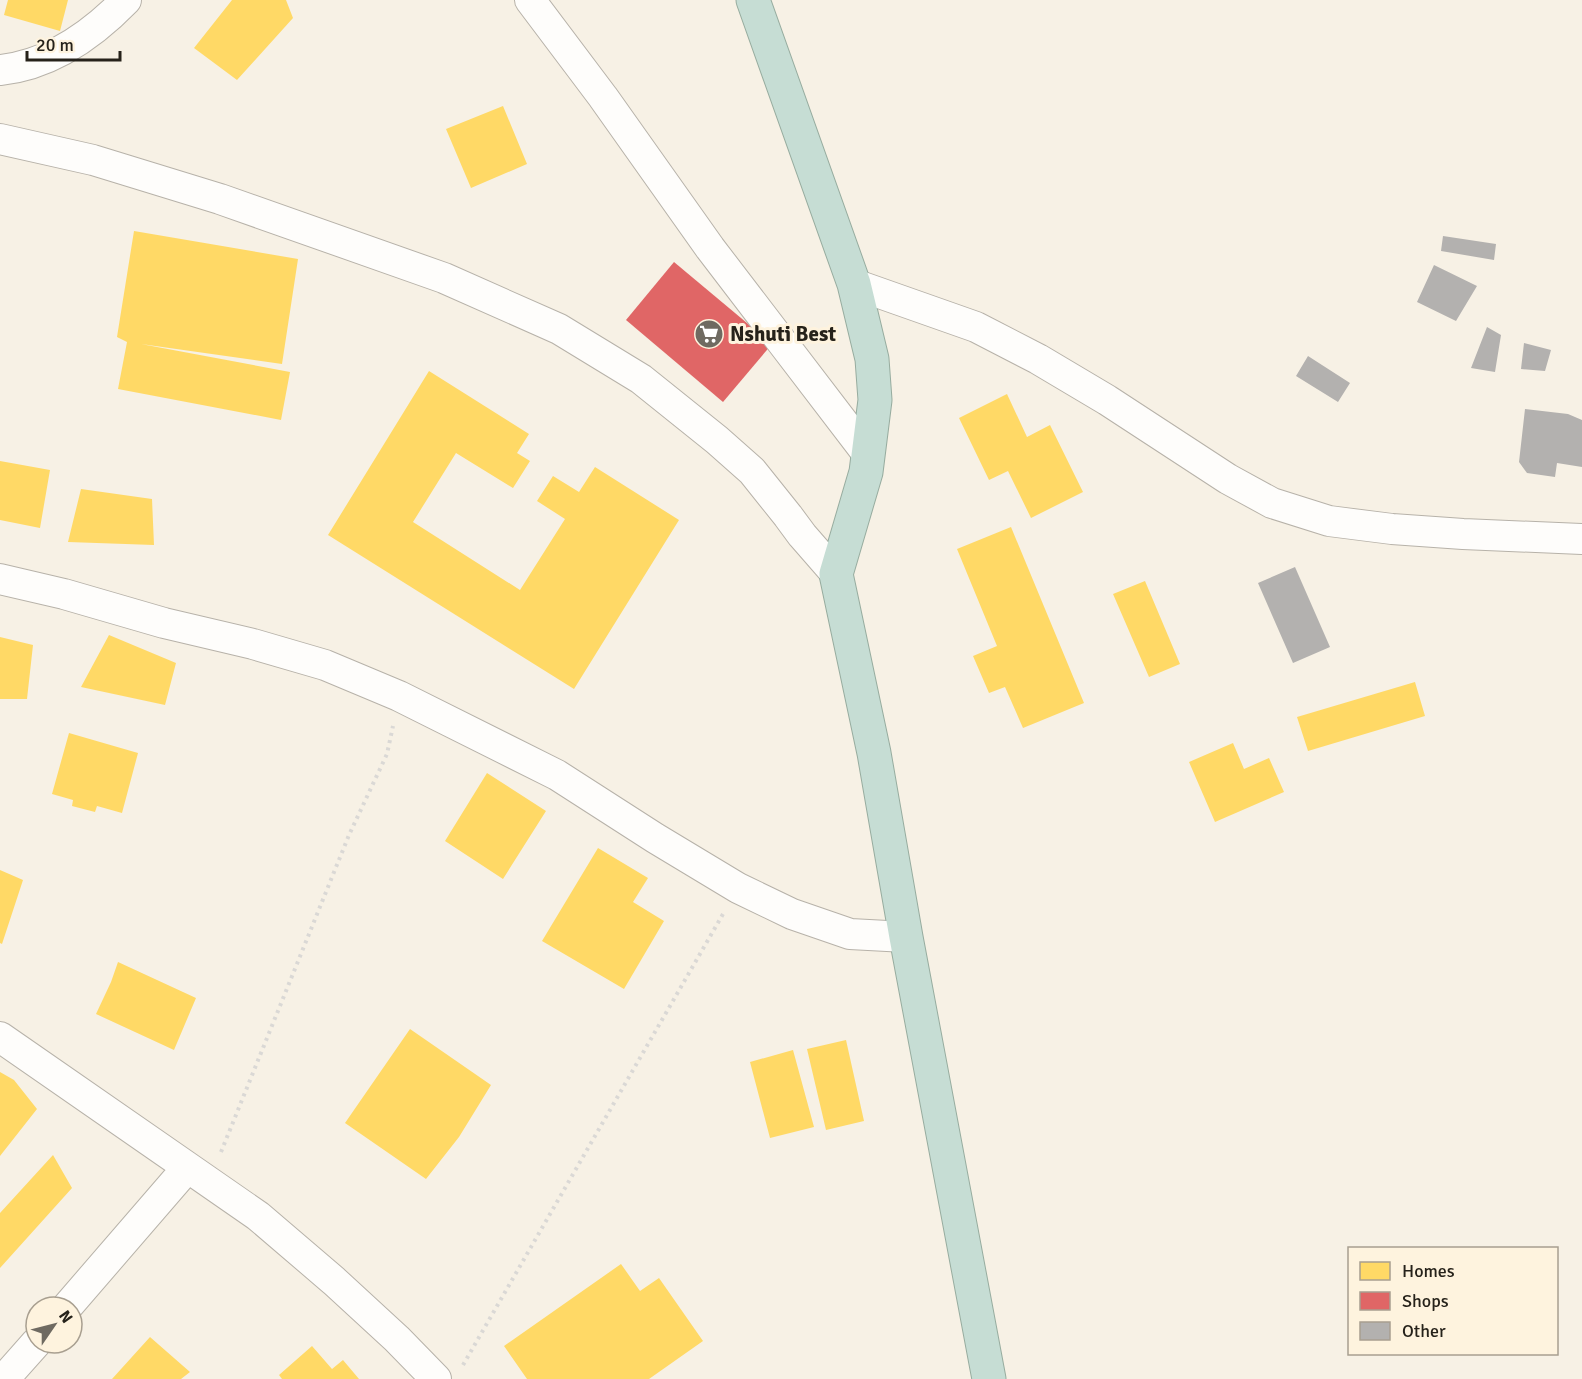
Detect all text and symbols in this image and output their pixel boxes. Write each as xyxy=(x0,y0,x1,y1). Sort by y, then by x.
scale bar xyxy=(27,24,120,62)
text: 20 m xyxy=(36,34,74,56)
supermarket icon: Nshuti Best xyxy=(693,318,725,350)
place label: Nshuti Best xyxy=(730,321,836,347)
legend xyxy=(1348,1247,1558,1355)
text: Homes xyxy=(1402,1260,1455,1282)
text: Shops xyxy=(1402,1290,1449,1312)
north arrow xyxy=(24,1295,84,1355)
text: N xyxy=(54,1307,77,1327)
text: Other xyxy=(1402,1320,1446,1342)

